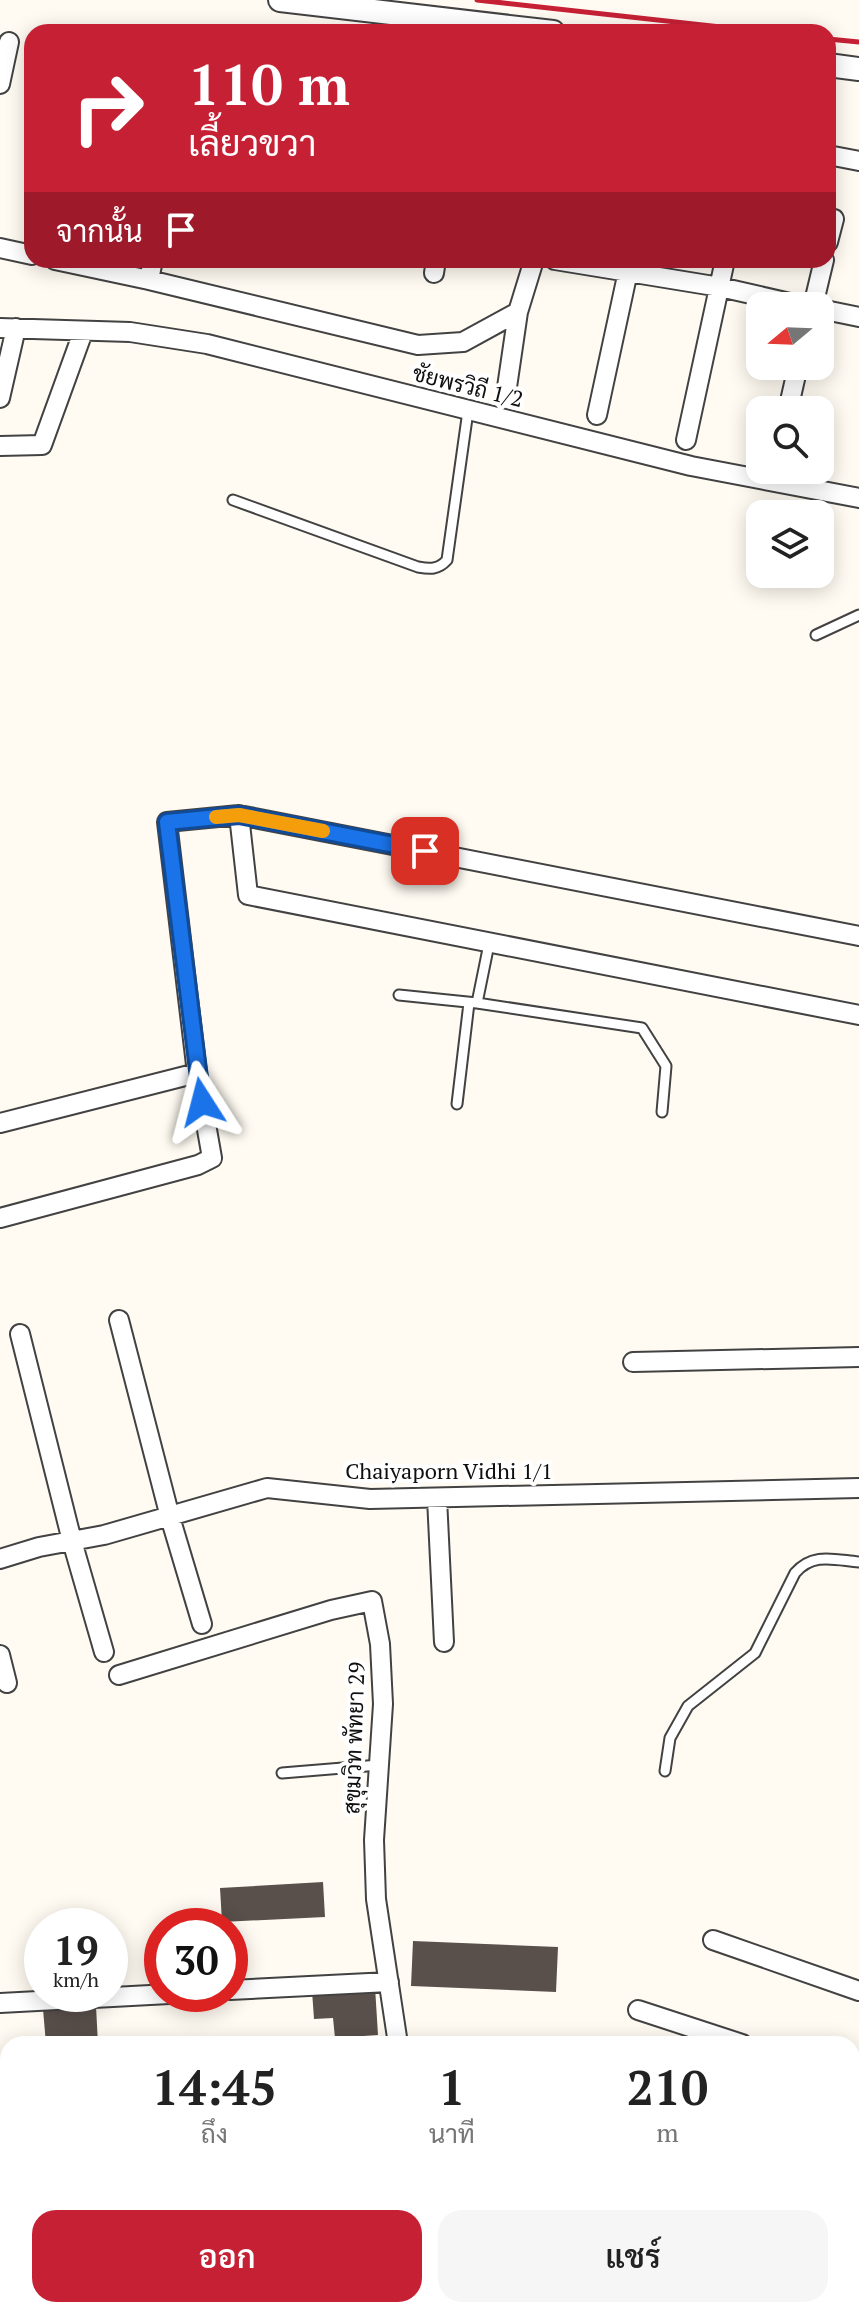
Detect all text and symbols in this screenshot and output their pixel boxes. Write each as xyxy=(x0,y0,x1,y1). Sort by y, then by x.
text: 110 m xyxy=(188,47,350,121)
icon: right xyxy=(56,56,160,160)
text: เลี้ยวขวา xyxy=(188,119,316,166)
icon: arrive xyxy=(159,208,203,252)
text: จากนั้น xyxy=(56,211,143,251)
north arrow xyxy=(746,292,834,380)
map controls xyxy=(746,292,834,588)
street label: ชัยพรวิถี 1/2 xyxy=(410,358,526,413)
button: search xyxy=(746,396,834,484)
button: layers xyxy=(746,500,834,588)
pin xyxy=(391,817,459,885)
icon: arrive xyxy=(403,829,447,873)
position arrow xyxy=(160,1060,244,1144)
street label: Chaiyaporn Vidhi 1/1 xyxy=(345,1456,553,1485)
street label: สุขุมวิท พัทยา 29 xyxy=(336,1661,373,1815)
speed limit sign: 30 xyxy=(144,1908,248,2012)
text: 19 xyxy=(53,1923,99,1976)
text: km/h xyxy=(53,1966,99,1993)
text: 14:45 xyxy=(152,2055,277,2119)
text: 1 xyxy=(438,2055,465,2119)
text: 210 xyxy=(627,2055,708,2119)
text: m xyxy=(656,2115,679,2149)
text: ถึง xyxy=(201,2116,228,2150)
text: นาที xyxy=(429,2116,475,2150)
button: ออก xyxy=(32,2210,422,2302)
button: แชร์ xyxy=(438,2210,828,2302)

